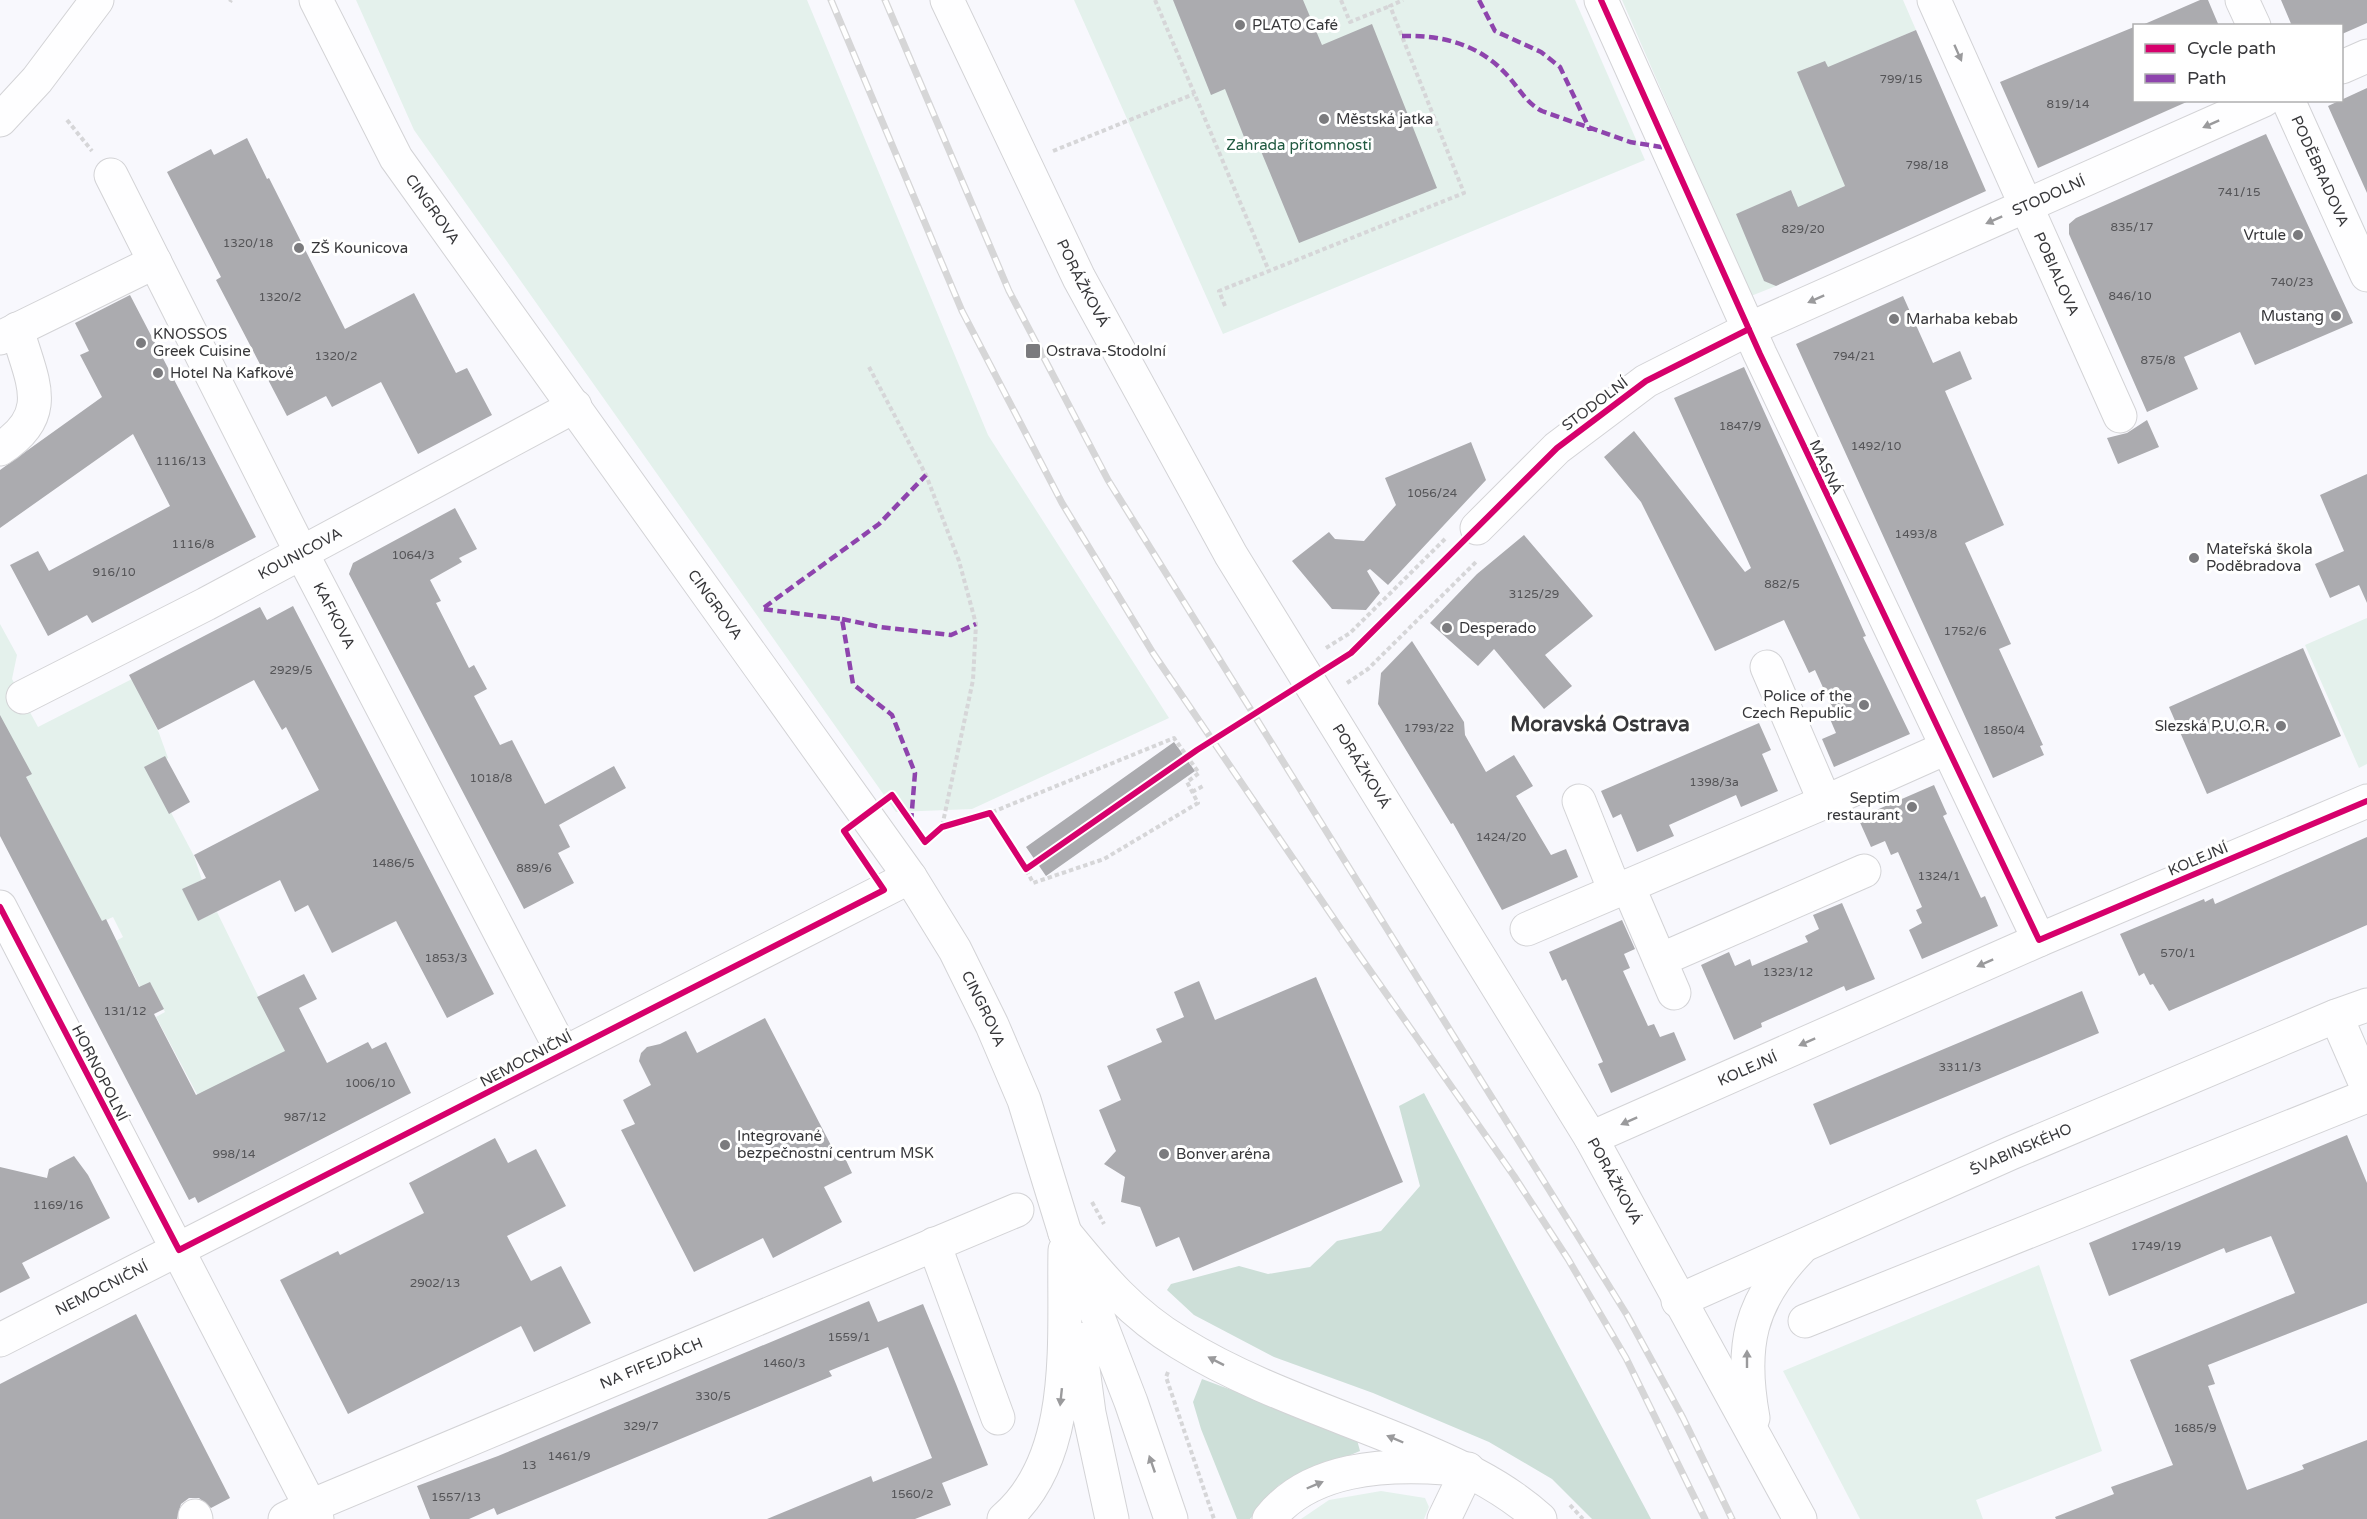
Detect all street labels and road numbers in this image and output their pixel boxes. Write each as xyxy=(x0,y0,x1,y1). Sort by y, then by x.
street label: PODĚBRADOVA xyxy=(2287,113,2353,229)
street label: CINGROVA xyxy=(401,171,464,248)
street label: STODOLNÍ xyxy=(2009,172,2088,220)
street label: POBIALOVA xyxy=(2030,229,2083,319)
street label: PORÁŽKOVÁ xyxy=(1053,236,1113,330)
street label: STODOLNÍ xyxy=(1558,373,1632,435)
street label: MASNÁ xyxy=(1806,437,1846,497)
street label: KOUNICOVA xyxy=(255,524,345,583)
street label: CINGROVA xyxy=(684,566,746,643)
street label: KAFKOVA xyxy=(309,579,359,652)
street label: PORÁŽKOVÁ xyxy=(1328,721,1394,812)
street label: KOLEJNÍ xyxy=(2165,838,2231,880)
street label: CINGROVA xyxy=(958,968,1009,1049)
street label: HORNOPOLNÍ xyxy=(68,1022,132,1124)
street label: NEMOCNIČNÍ xyxy=(477,1027,575,1091)
street label: KOLEJNÍ xyxy=(1715,1048,1780,1090)
street label: ŠVABINSKÉHO xyxy=(1967,1119,2075,1179)
street label: PORÁŽKOVÁ xyxy=(1584,1134,1646,1228)
street label: NEMOCNIČNÍ xyxy=(52,1257,151,1319)
street label: NA FIFEJDÁCH xyxy=(597,1334,705,1393)

